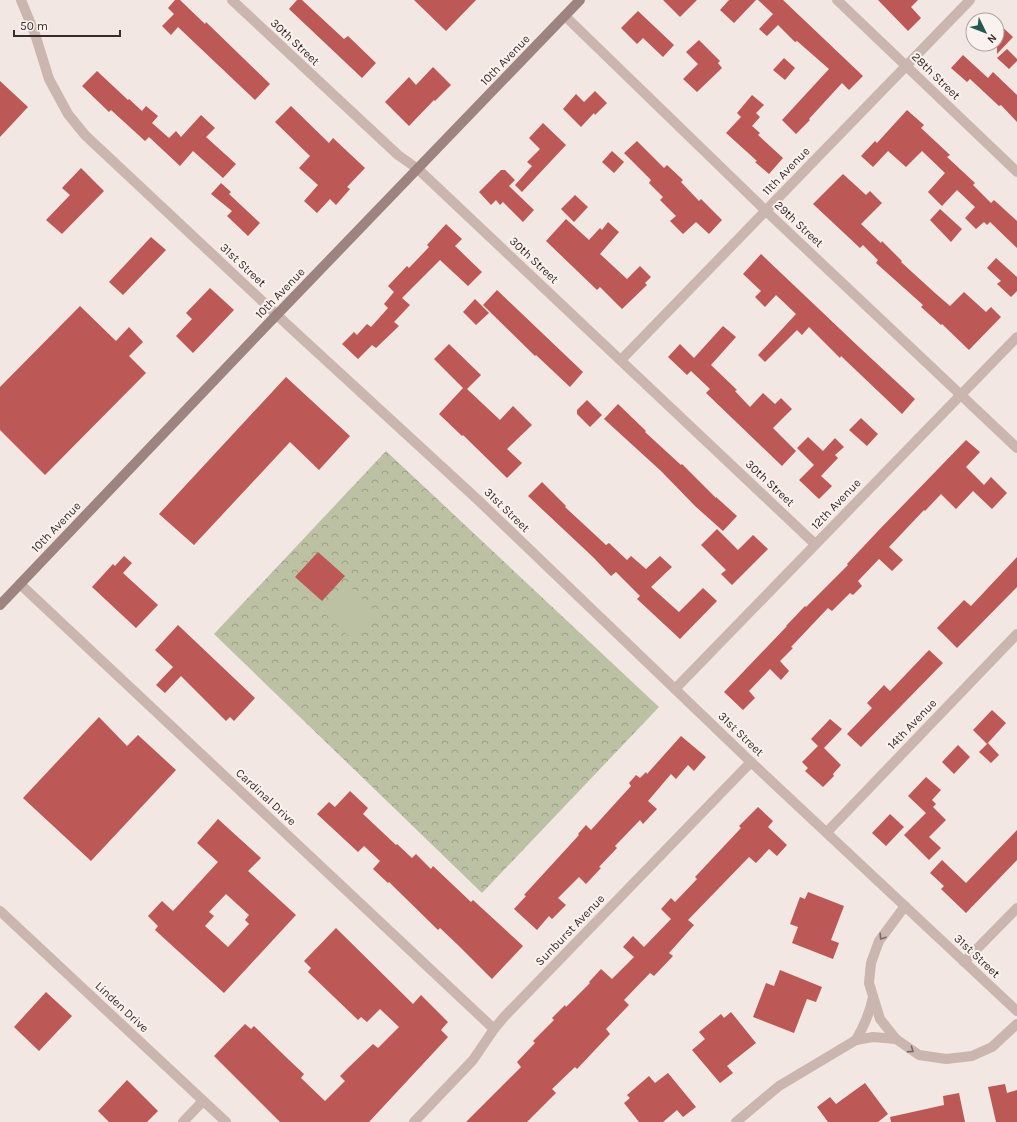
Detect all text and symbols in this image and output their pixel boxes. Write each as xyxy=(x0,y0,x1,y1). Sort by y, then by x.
scale bar xyxy=(14,12,120,38)
north arrow xyxy=(965,12,1005,52)
street label: 30th Street xyxy=(268,16,323,69)
text: 50 m xyxy=(20,19,48,33)
text: N xyxy=(985,31,999,46)
street label: 10th Avenue xyxy=(477,32,533,88)
street label: 28th Street xyxy=(909,49,963,103)
street label: 11th Avenue xyxy=(759,144,813,198)
street label: 29th Street xyxy=(772,198,827,250)
street label: 30th Street xyxy=(507,234,562,287)
street label: 31st Street xyxy=(217,240,269,290)
street label: 10th Avenue xyxy=(252,265,308,321)
street label: 30th Street xyxy=(743,457,798,510)
street label: 12th Avenue xyxy=(808,476,864,532)
street label: 31st Street xyxy=(481,485,533,535)
street label: 10th Avenue xyxy=(28,499,84,555)
street label: 14th Avenue xyxy=(884,696,940,752)
street label: 31st Street xyxy=(715,709,767,759)
street label: Cardinal Drive xyxy=(233,766,299,828)
street label: Sunburst Avenue xyxy=(532,891,608,969)
street label: 31st Street xyxy=(951,931,1003,981)
one-way arrow xyxy=(880,933,887,940)
street label: Linden Drive xyxy=(92,979,152,1035)
one-way arrow xyxy=(907,1045,914,1052)

